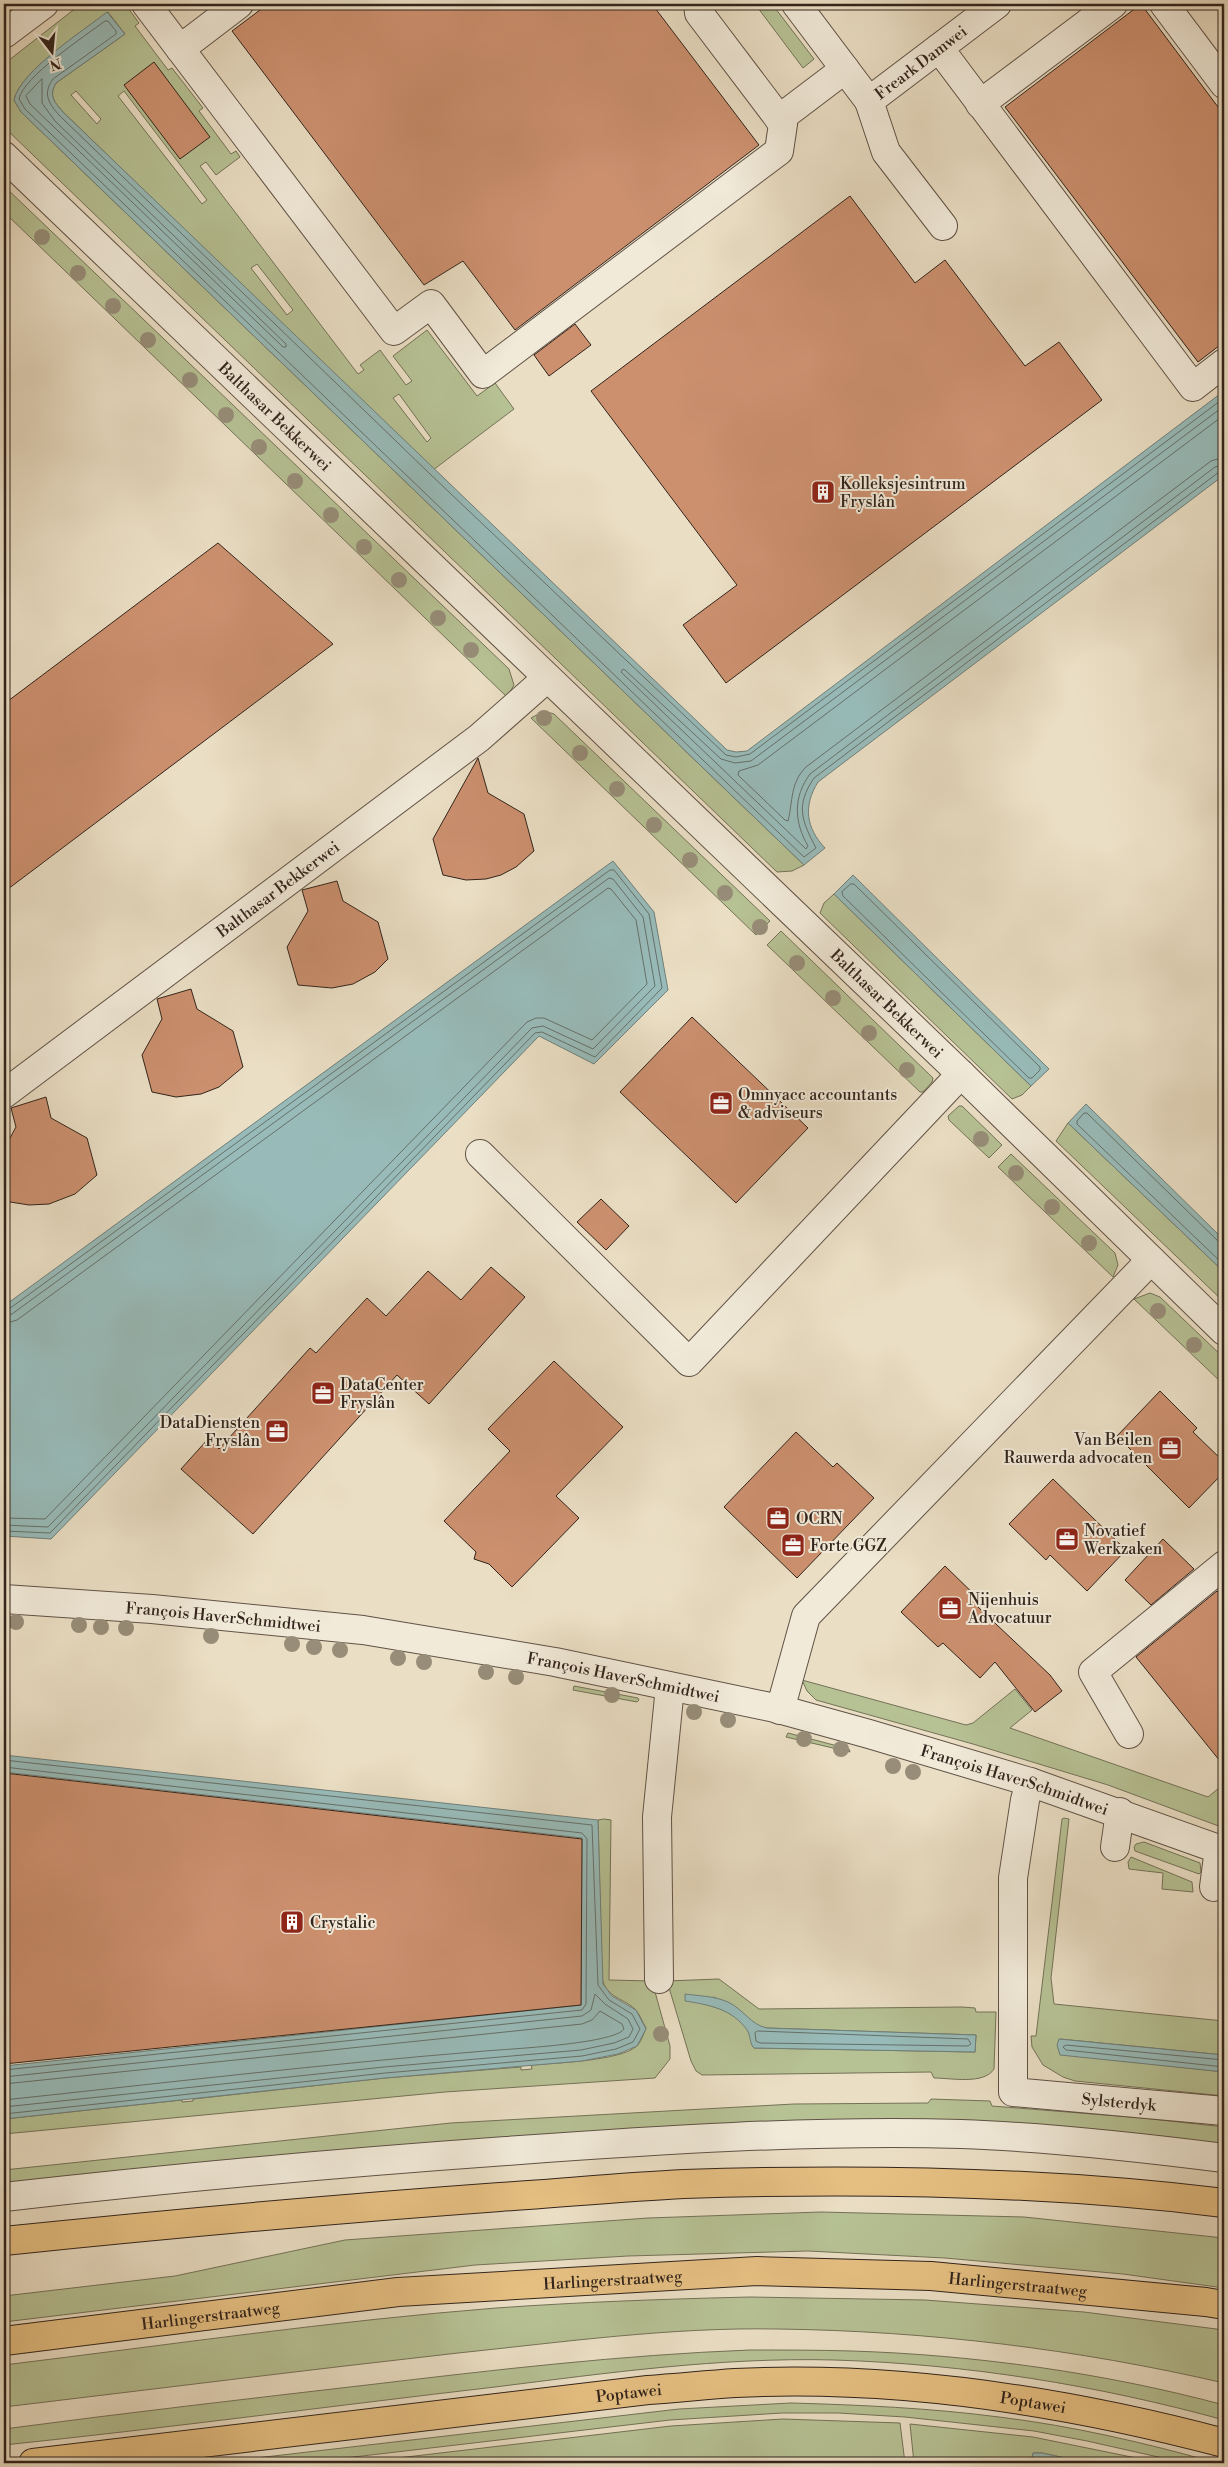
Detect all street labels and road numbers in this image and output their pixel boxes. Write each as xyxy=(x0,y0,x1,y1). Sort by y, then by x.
street label: Freark Damwei xyxy=(871,21,971,104)
street label: Balthasar Bekkerwei xyxy=(213,358,335,476)
street label: Balthasar Bekkerwei xyxy=(212,837,344,943)
street label: Balthasar Bekkerwei xyxy=(825,945,947,1063)
street label: François HaverSchmidtwei xyxy=(125,1598,322,1637)
street label: François HaverSchmidtwei xyxy=(525,1649,721,1707)
street label: François HaverSchmidtwei xyxy=(918,1741,1111,1820)
street label: Sylsterdyk xyxy=(1081,2089,1158,2116)
street label: Harlingerstraatweg xyxy=(543,2266,683,2294)
street label: Harlingerstraatweg xyxy=(948,2269,1089,2302)
street label: Harlingerstraatweg xyxy=(140,2298,282,2335)
street label: Poptawei xyxy=(595,2380,663,2407)
street label: Poptawei xyxy=(999,2388,1068,2418)

